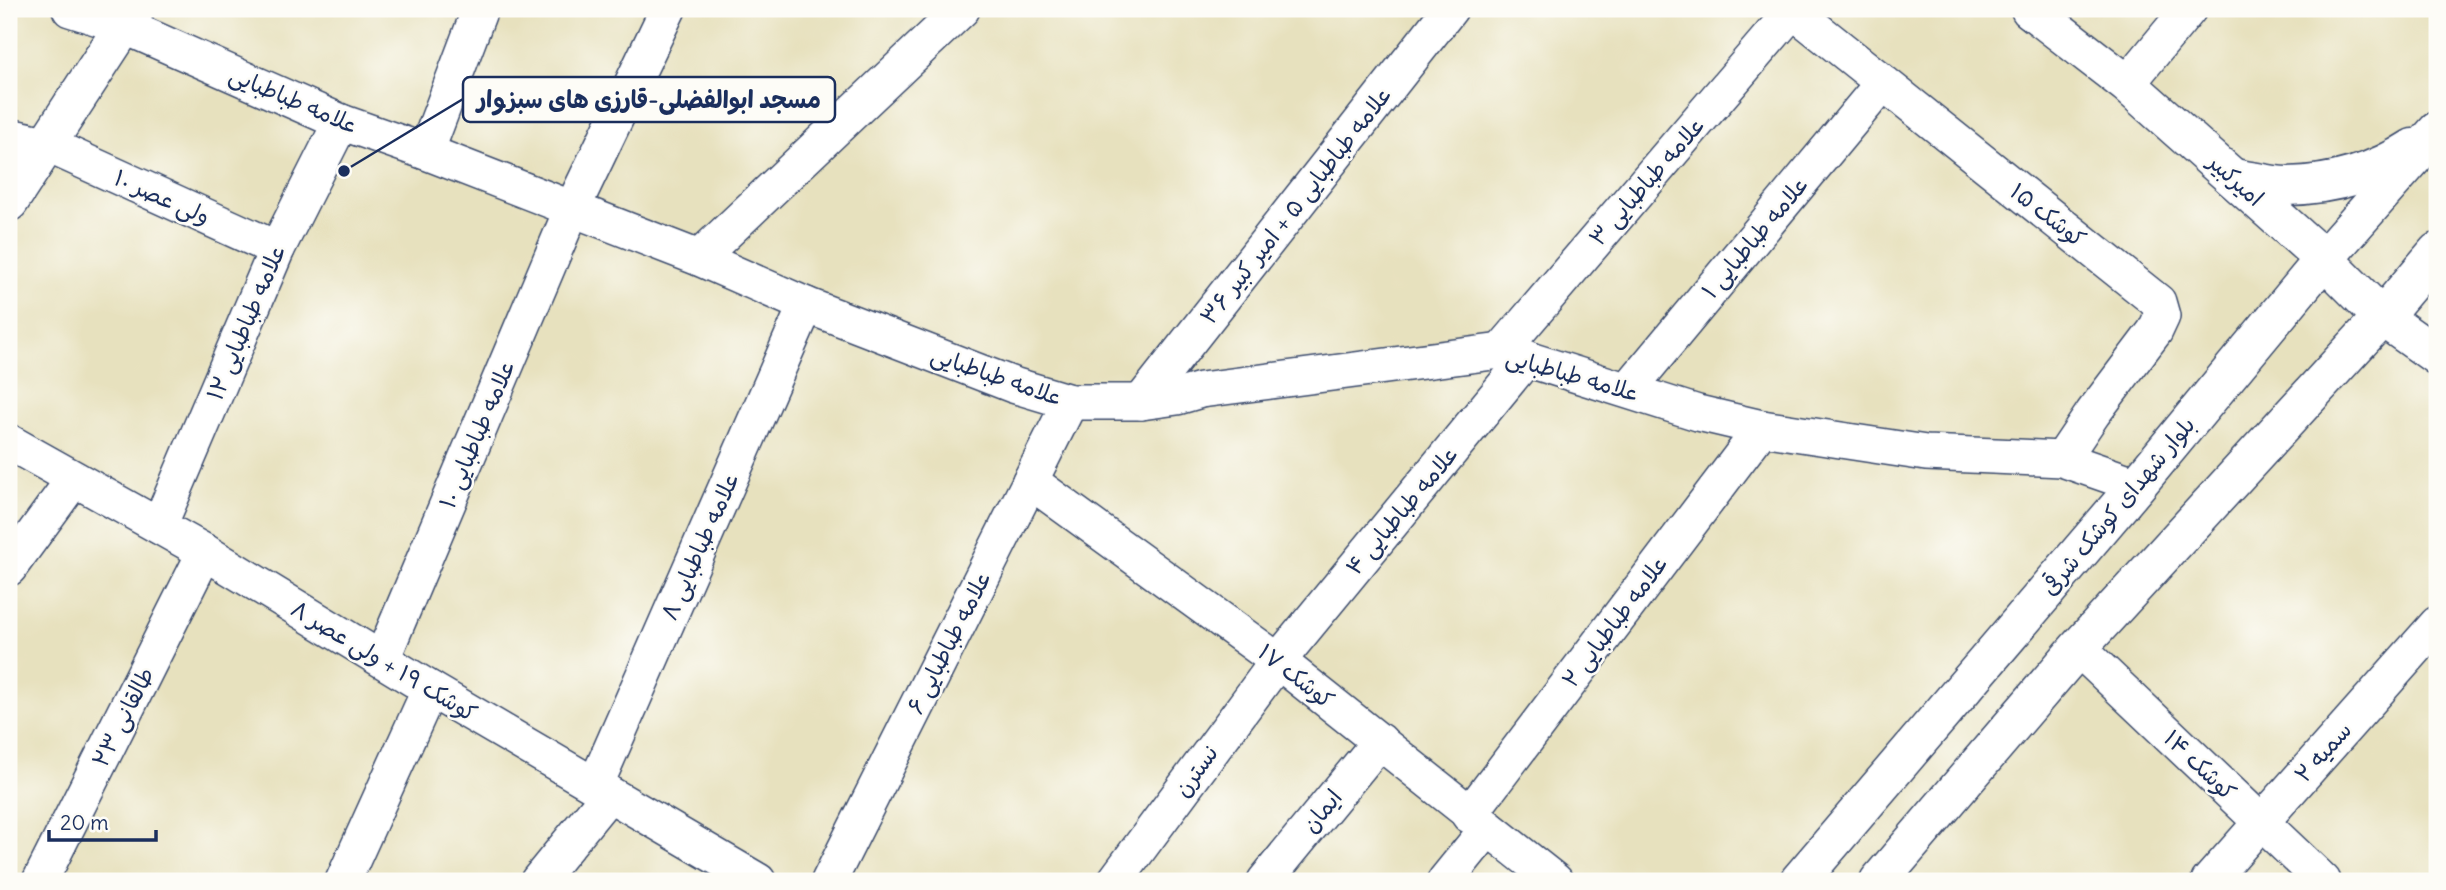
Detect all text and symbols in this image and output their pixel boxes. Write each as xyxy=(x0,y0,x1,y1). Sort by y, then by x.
street label: علامه طباطبایی xyxy=(225,59,363,141)
callout: مسجد ابوالفضلی-قارزی های سبزوار xyxy=(463,77,835,122)
street label: علامه طباطبایی ۵ + امیر کبیر ۳۶ xyxy=(1193,80,1399,330)
text: مسجد ابوالفضلی-قارزی های سبزوار xyxy=(475,84,821,116)
street label: علامه طباطبایی ۳ xyxy=(1582,110,1712,252)
street label: امیرکبیر xyxy=(2201,146,2270,212)
street label: ولی عصر ۱۰ xyxy=(109,163,215,231)
street label: علامه طباطبایی ۱ xyxy=(1695,169,1815,305)
street label: کوشک ۱۵ xyxy=(2005,176,2092,253)
street label: علامه طباطبایی ۱۲ xyxy=(200,239,292,405)
street label: علامه طباطبایی xyxy=(927,339,1067,413)
street label: علامه طباطبایی xyxy=(1503,342,1643,408)
street label: علامه طباطبایی ۱۰ xyxy=(432,355,522,513)
street label: بلوار شهدای کوشک شرقی xyxy=(2034,410,2201,601)
street label: علامه طباطبایی ۴ xyxy=(1339,439,1465,581)
street label: علامه طباطبایی ۸ xyxy=(654,467,746,625)
street label: علامه طباطبایی ۲ xyxy=(1555,549,1675,693)
street label: علامه طباطبایی ۶ xyxy=(900,565,998,719)
street label: کوشک ۱۹ + ولی عصر ۸ xyxy=(285,594,483,729)
street label: کوشک ۱۷ xyxy=(1253,637,1340,714)
street label: طالقانی ۲۳ xyxy=(85,662,161,772)
street label: سمیه ۲ xyxy=(2288,715,2357,788)
street label: کوشک ۱۴ xyxy=(2158,723,2243,806)
street label: نسترن xyxy=(1167,739,1224,802)
street label: ایمان xyxy=(1295,783,1348,838)
scale bar xyxy=(49,799,156,843)
text: 20 m xyxy=(60,809,109,836)

